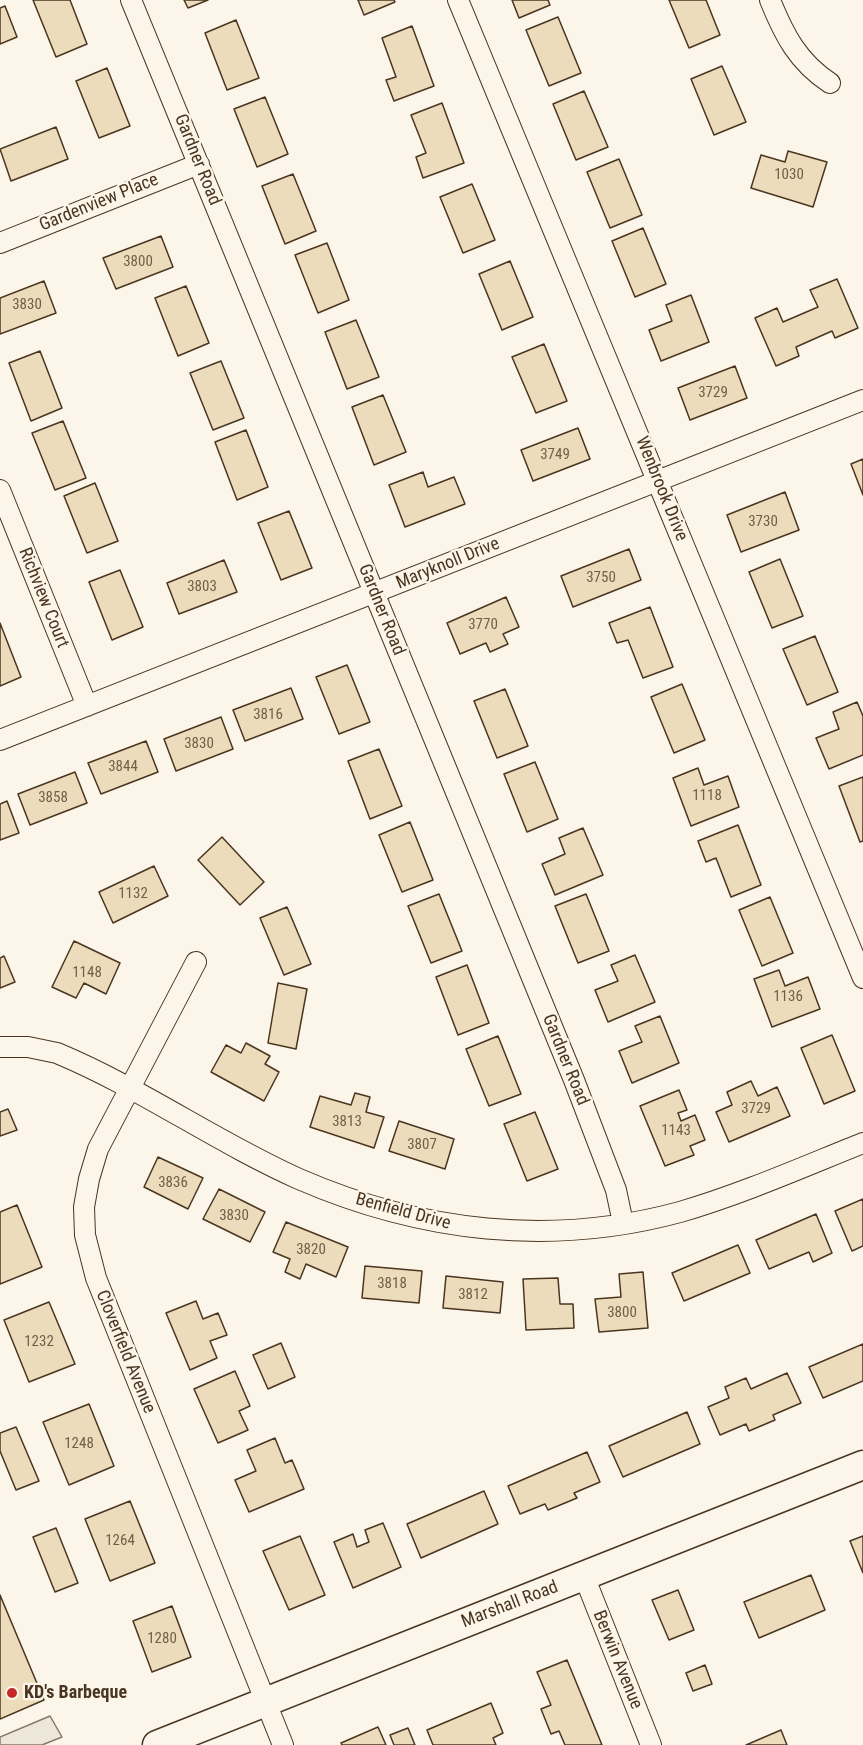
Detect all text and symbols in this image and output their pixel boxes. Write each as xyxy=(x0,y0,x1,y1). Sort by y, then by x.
street label: Gardner Road xyxy=(169,111,225,209)
house number: 1030 xyxy=(774,166,804,184)
street label: Gardenview Place xyxy=(36,169,162,237)
house number: 3800 xyxy=(123,253,153,271)
house number: 3830 xyxy=(12,296,42,314)
house number: 3729 xyxy=(698,384,728,402)
street label: Wenbrook Drive xyxy=(630,433,692,545)
house number: 3749 xyxy=(540,446,570,464)
house number: 3730 xyxy=(748,513,778,531)
street label: Maryknoll Drive xyxy=(393,533,503,595)
street label: Richview Court xyxy=(13,545,73,651)
street label: Gardner Road xyxy=(353,561,409,659)
house number: 3750 xyxy=(586,569,616,587)
house number: 3803 xyxy=(187,578,217,596)
house number: 3770 xyxy=(468,616,498,634)
house number: 3816 xyxy=(253,706,283,724)
house number: 3830 xyxy=(184,735,214,753)
house number: 3844 xyxy=(108,758,138,776)
house number: 1118 xyxy=(692,787,722,805)
house number: 3858 xyxy=(38,789,68,807)
house number: 1132 xyxy=(118,885,148,903)
house number: 1148 xyxy=(72,964,102,982)
house number: 1136 xyxy=(773,988,803,1006)
street label: Gardner Road xyxy=(537,1011,593,1109)
house number: 3729 xyxy=(741,1100,771,1118)
house number: 3813 xyxy=(332,1113,362,1131)
house number: 1143 xyxy=(661,1122,691,1140)
house number: 3807 xyxy=(407,1136,437,1154)
house number: 3836 xyxy=(158,1174,188,1192)
street label: Benfield Drive xyxy=(353,1189,453,1235)
house number: 3830 xyxy=(219,1207,249,1225)
house number: 3820 xyxy=(296,1241,326,1259)
house number: 3818 xyxy=(377,1275,407,1293)
house number: 3812 xyxy=(458,1286,488,1304)
street label: Cloverfield Avenue xyxy=(90,1287,160,1417)
house number: 3800 xyxy=(607,1304,637,1322)
house number: 1232 xyxy=(24,1333,54,1351)
house number: 1248 xyxy=(64,1435,94,1453)
house number: 1264 xyxy=(105,1532,135,1550)
street label: Marshall Road xyxy=(459,1577,561,1633)
street label: Berwin Avenue xyxy=(587,1608,647,1712)
house number: 1280 xyxy=(147,1630,177,1648)
place label: KD's Barbeque xyxy=(24,1682,127,1704)
marker: KD's Barbeque xyxy=(5,1686,19,1700)

